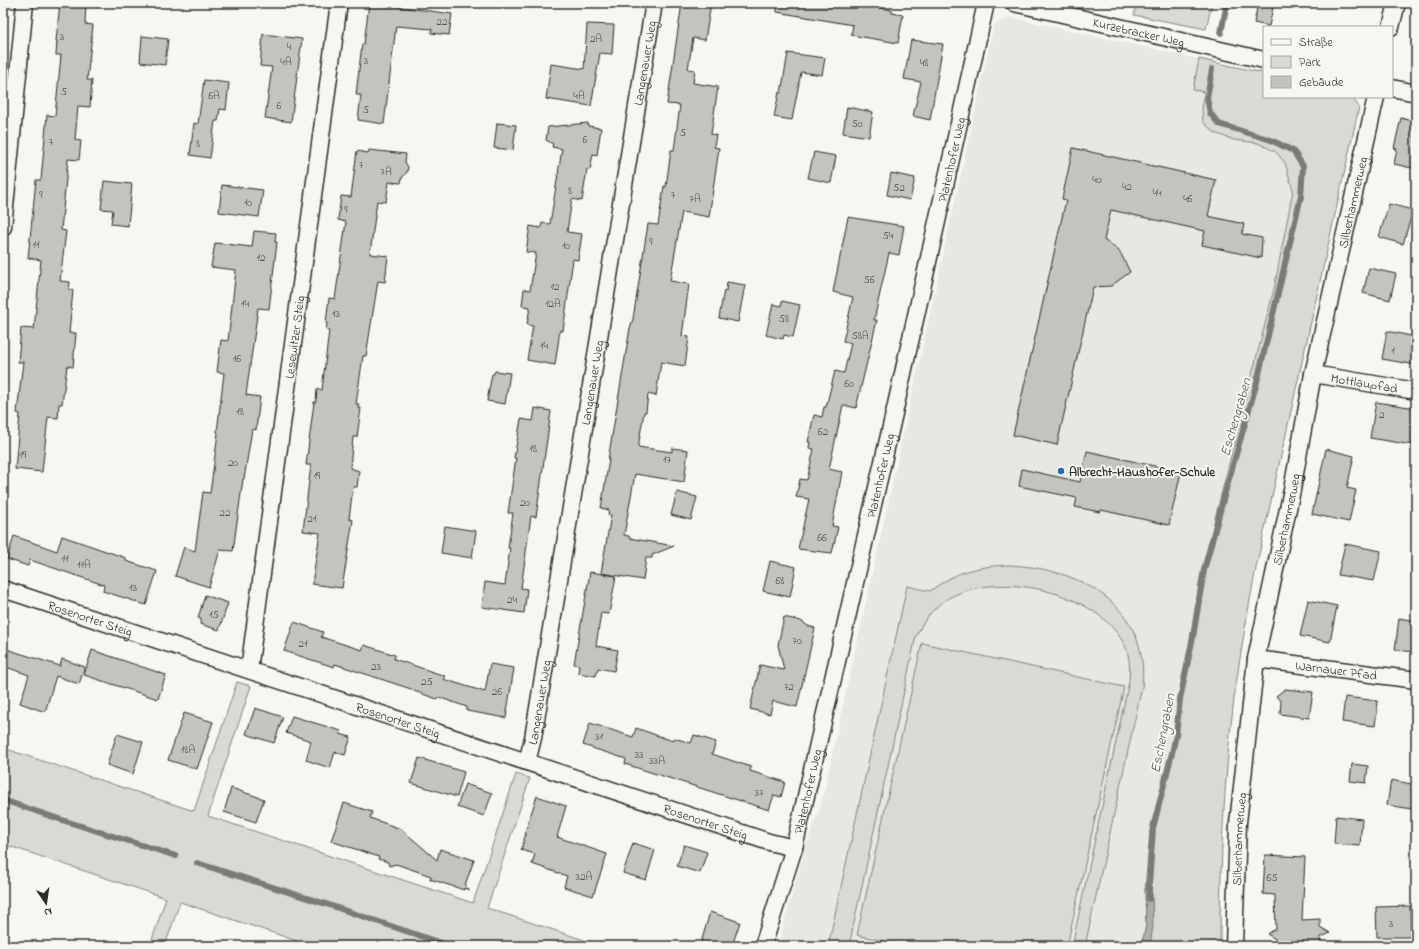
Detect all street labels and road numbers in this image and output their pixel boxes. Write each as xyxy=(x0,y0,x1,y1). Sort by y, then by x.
street label: Kurzebracker Weg xyxy=(1091,13,1186,54)
street label: Langenauer Weg xyxy=(629,19,663,107)
street label: Platenhofer Weg xyxy=(934,115,972,204)
street label: Silberhammerweg xyxy=(1334,155,1374,250)
street label: Lesewitzer Steig xyxy=(280,294,311,380)
street label: Langenauer Weg xyxy=(577,339,610,427)
street label: Mottlaupfad xyxy=(1329,369,1400,399)
street label: Platenhofer Weg xyxy=(862,431,901,520)
street label: Silberhammerweg xyxy=(1268,472,1307,567)
street label: Rosenorter Steig xyxy=(45,596,135,643)
street label: Warnauer Pfad xyxy=(1294,656,1379,686)
street label: Langenauer Weg xyxy=(524,659,558,747)
street label: Rosenorter Steig xyxy=(353,698,442,745)
street label: Platenhofer Weg xyxy=(790,747,828,836)
street label: Silberhammerweg xyxy=(1228,792,1253,886)
street label: Rosenorter Steig xyxy=(660,800,750,846)

